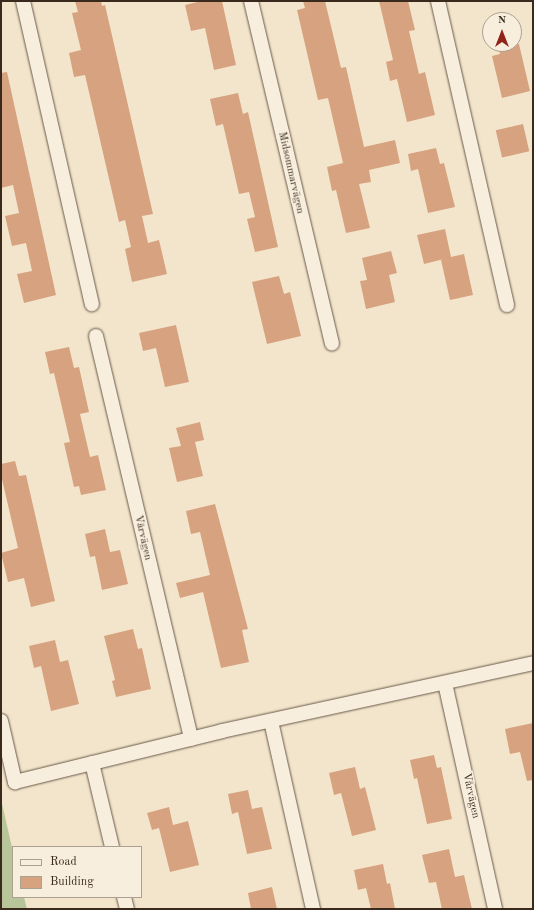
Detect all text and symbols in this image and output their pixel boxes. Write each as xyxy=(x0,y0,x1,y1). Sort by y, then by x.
north arrow xyxy=(482,12,522,52)
text: N xyxy=(498,15,506,26)
street label: Midsommarvägen xyxy=(274,131,306,215)
street label: Vårvägen xyxy=(130,514,154,562)
street label: Vårvägen xyxy=(459,772,481,820)
legend xyxy=(12,846,142,898)
text: Road xyxy=(50,856,77,868)
text: Building xyxy=(50,876,94,888)

